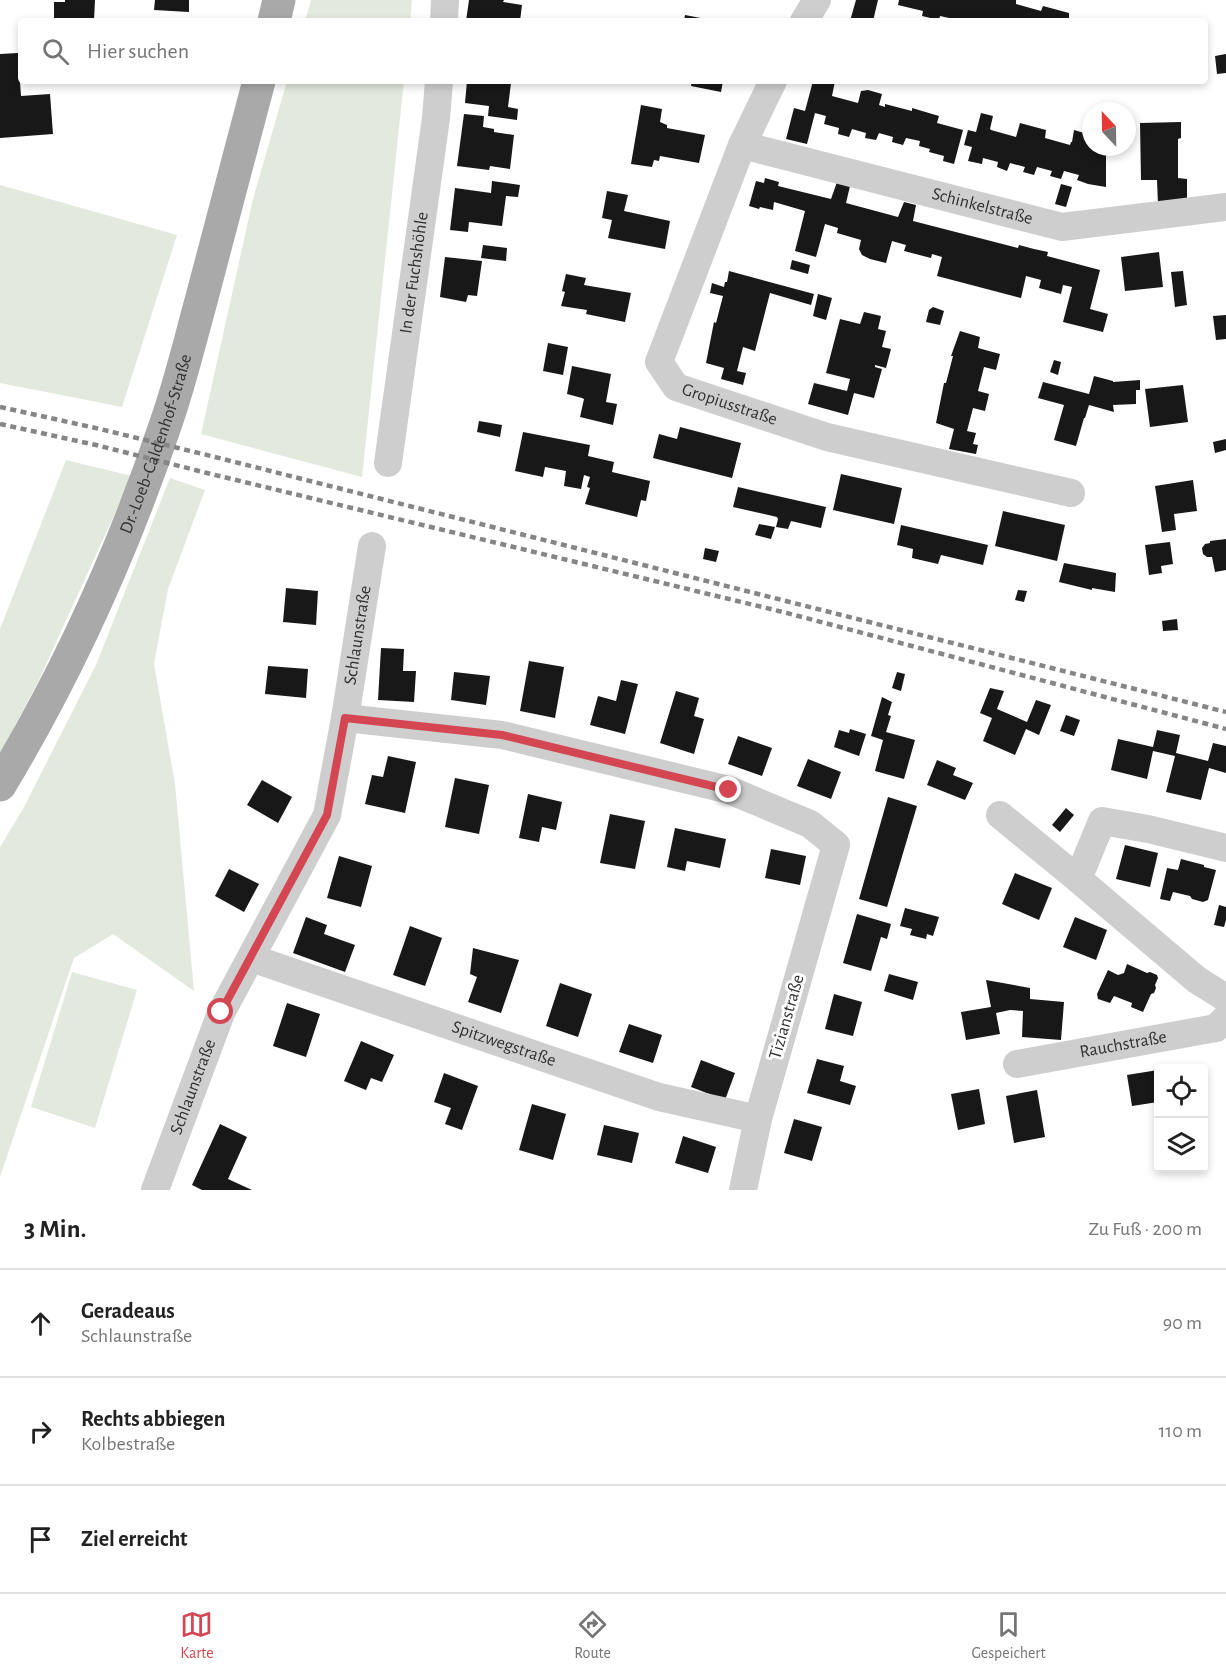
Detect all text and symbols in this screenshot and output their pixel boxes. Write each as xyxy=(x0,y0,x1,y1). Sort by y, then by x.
search box xyxy=(18,18,1208,84)
icon: search xyxy=(39,35,72,68)
text: Hier suchen xyxy=(87,40,189,62)
north arrow xyxy=(1082,102,1136,156)
street label: Schinkelstraße xyxy=(930,185,1035,228)
street label: In der Fuchshöhle xyxy=(397,211,432,335)
street label: Dr.-Loeb-Caldenhof-Straße xyxy=(117,352,195,536)
street label: Gropiusstraße xyxy=(680,381,779,429)
street label: Schlaunstraße xyxy=(341,584,375,686)
route end xyxy=(715,776,741,802)
street label: Tizianstraße xyxy=(766,973,808,1061)
route start xyxy=(207,998,233,1024)
street label: Spitzwegstraße xyxy=(449,1018,558,1070)
street label: Rauchstraße xyxy=(1078,1028,1168,1061)
street label: Schlaunstraße xyxy=(167,1037,219,1137)
map controls xyxy=(1154,1064,1208,1172)
button: locate xyxy=(1154,1064,1208,1118)
button: layers xyxy=(1154,1118,1208,1172)
text: 3 Min. xyxy=(24,1216,86,1242)
text: Zu Fuß · 200 m xyxy=(1089,1219,1202,1239)
text: Geradeaus xyxy=(81,1300,175,1322)
icon: ahead xyxy=(24,1307,57,1340)
text: 90 m xyxy=(1163,1313,1202,1333)
text: Schlaunstraße xyxy=(81,1326,192,1346)
text: Rechts abbiegen xyxy=(81,1408,225,1430)
icon: right xyxy=(24,1415,57,1448)
text: 110 m xyxy=(1158,1421,1202,1441)
text: Kolbestraße xyxy=(81,1434,175,1454)
icon: arrive xyxy=(24,1523,57,1556)
text: Ziel erreicht xyxy=(81,1528,188,1550)
tab: Karte xyxy=(180,1608,214,1663)
tab: Route xyxy=(574,1608,611,1663)
tab: Gespeichert xyxy=(972,1608,1046,1663)

